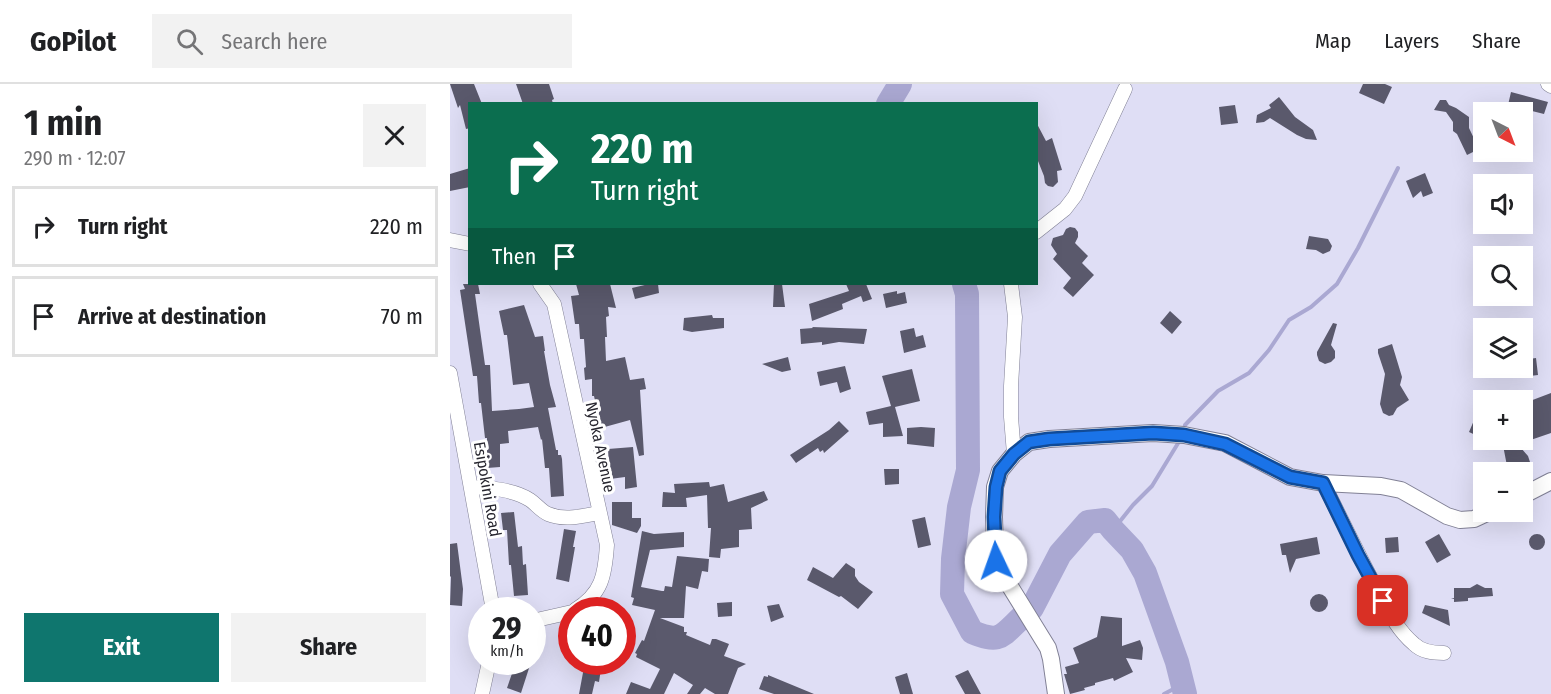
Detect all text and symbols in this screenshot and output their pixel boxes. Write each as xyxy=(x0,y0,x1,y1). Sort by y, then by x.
search box xyxy=(152,14,572,68)
text: GoPilot xyxy=(30,25,116,58)
icon: search xyxy=(173,25,206,58)
text: Search here xyxy=(221,28,327,55)
text: Map xyxy=(1315,28,1351,54)
text: Layers xyxy=(1384,28,1439,54)
text: Share xyxy=(1472,28,1521,54)
text: 1 min xyxy=(24,101,102,145)
north arrow xyxy=(1473,102,1533,162)
map controls xyxy=(1473,102,1533,522)
button: close xyxy=(363,104,426,167)
text: 220 m xyxy=(591,124,694,174)
icon: right xyxy=(492,126,570,204)
text: 290 m · 12:07 xyxy=(24,146,126,170)
button: sound xyxy=(1473,174,1533,234)
text: Turn right xyxy=(591,175,699,207)
icon: right xyxy=(27,210,60,243)
text: Turn right xyxy=(78,213,167,240)
text: 220 m xyxy=(370,213,423,240)
icon: arrive xyxy=(548,240,581,273)
text: Then xyxy=(492,243,536,270)
button: search xyxy=(1473,246,1533,306)
icon: arrive xyxy=(27,300,60,333)
text: Arrive at destination xyxy=(78,303,266,330)
text: 70 m xyxy=(381,303,423,330)
button: layers xyxy=(1473,318,1533,378)
button: + xyxy=(1473,390,1533,450)
street label: Nyoka Avenue xyxy=(582,400,619,494)
street label: Esipokini Road xyxy=(470,440,505,538)
button: − xyxy=(1473,462,1533,522)
position arrow xyxy=(964,529,1028,593)
pin xyxy=(1357,575,1408,626)
icon: arrive xyxy=(1366,584,1399,617)
speed limit sign: 40 xyxy=(558,597,636,675)
text: 29 xyxy=(492,611,522,647)
button: Exit xyxy=(24,613,219,682)
button: Share xyxy=(231,613,426,682)
text: km/h xyxy=(490,642,524,660)

